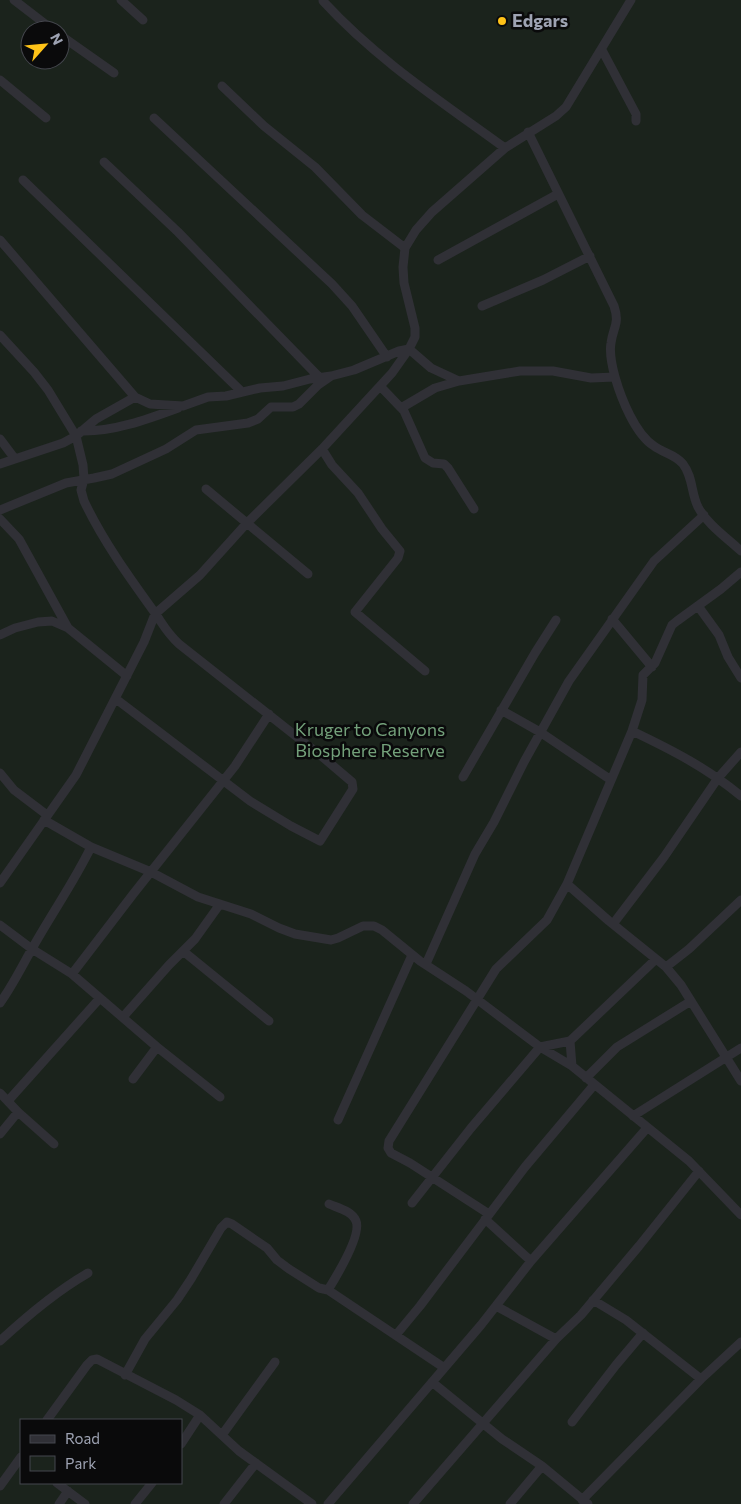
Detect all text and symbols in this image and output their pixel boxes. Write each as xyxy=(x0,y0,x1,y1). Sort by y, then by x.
place label: Edgars xyxy=(512,9,568,31)
marker: Edgars xyxy=(496,15,508,27)
north arrow xyxy=(20,20,70,70)
text: N xyxy=(47,30,67,47)
park label: Kruger to Canyons Biosphere Reserve xyxy=(295,718,445,761)
legend xyxy=(20,1419,182,1484)
text: Road xyxy=(65,1429,100,1447)
text: Park xyxy=(65,1454,96,1472)

